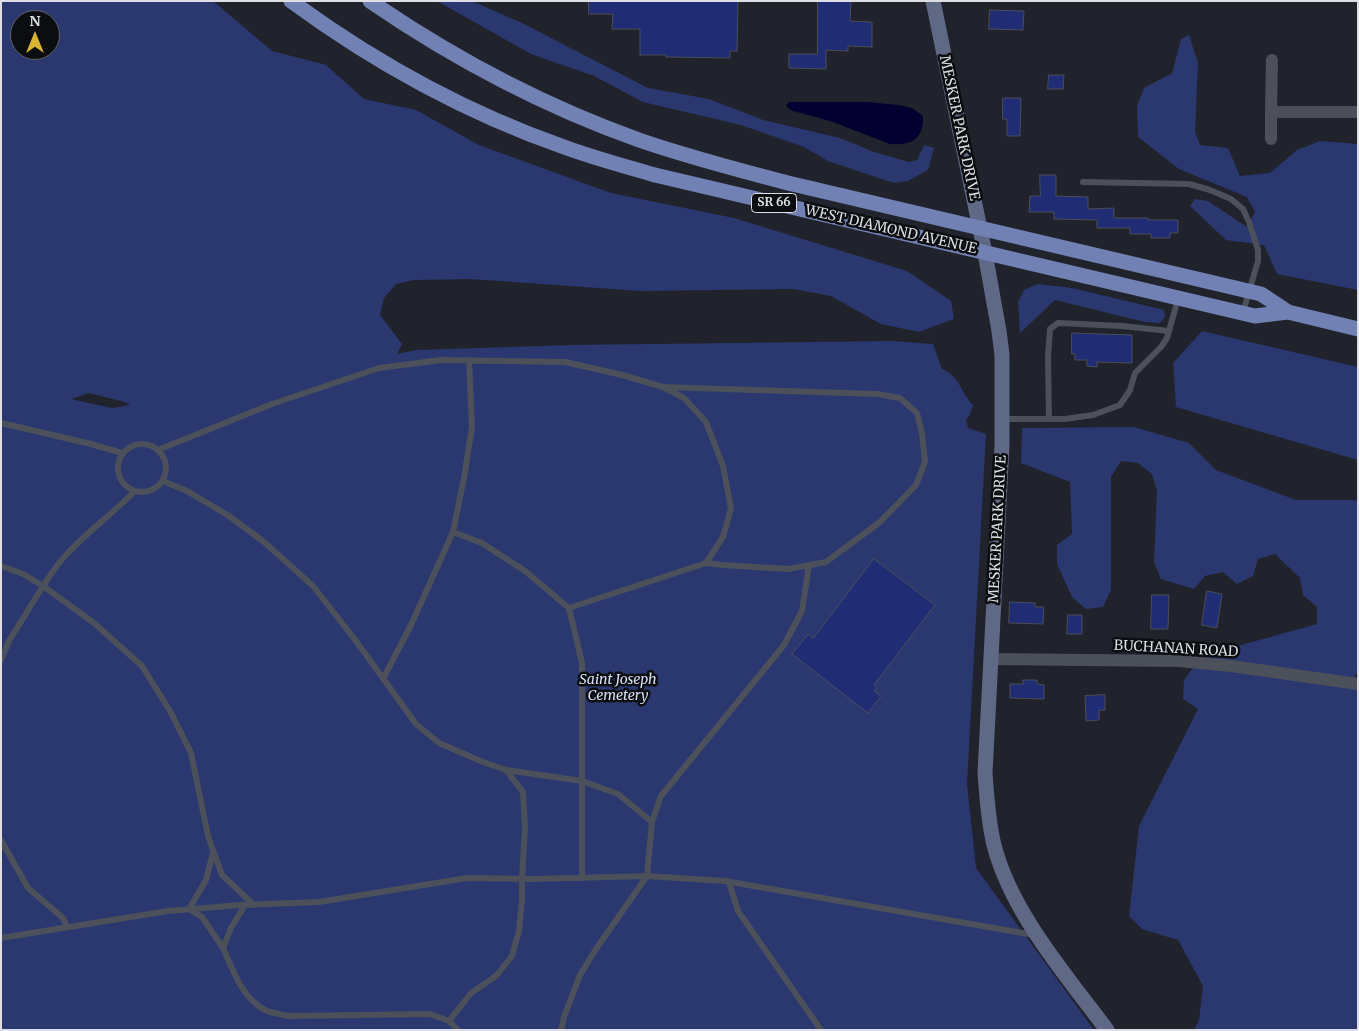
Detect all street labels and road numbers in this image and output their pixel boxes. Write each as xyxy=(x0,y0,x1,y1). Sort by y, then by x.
street label: MESKER PARK DRIVE xyxy=(935,54,983,202)
road number: SR 66 xyxy=(752,194,796,212)
street label: WEST DIAMOND AVENUE xyxy=(804,202,978,258)
street label: MESKER PARK DRIVE xyxy=(986,455,1010,603)
street label: BUCHANAN ROAD xyxy=(1113,637,1239,661)

